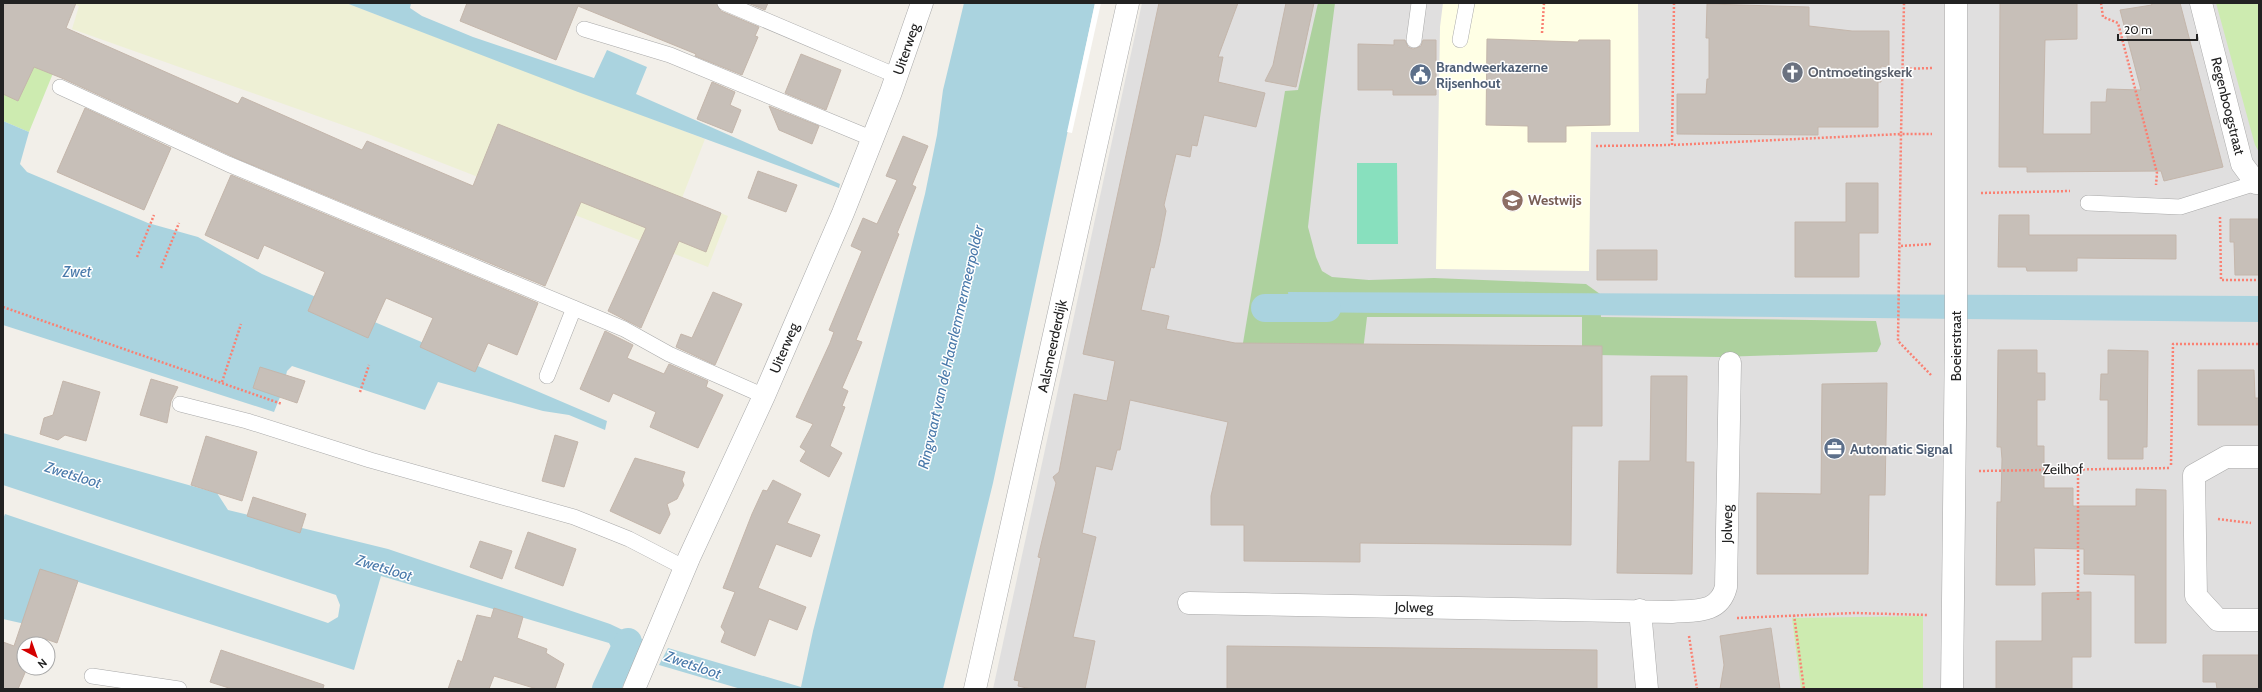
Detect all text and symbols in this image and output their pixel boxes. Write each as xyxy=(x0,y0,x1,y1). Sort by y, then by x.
scale bar xyxy=(2118,16,2197,42)
street label: Uiterweg xyxy=(889,20,924,77)
text: 20 m xyxy=(2124,22,2152,37)
street label: Regenboogstraat xyxy=(2207,55,2249,157)
place label: Brandweerkazerne Rijsenhout xyxy=(1436,58,1548,92)
church icon: Ontmoetingskerk xyxy=(1780,59,1806,85)
public building icon: Brandweerkazerne Rijsenhout xyxy=(1407,62,1433,88)
place label: Ontmoetingskerk xyxy=(1808,63,1913,81)
school or university icon: Westwijs xyxy=(1500,187,1526,213)
place label: Westwijs xyxy=(1528,191,1582,209)
water label: Ringvaart van de Haarlemmermeerpolder xyxy=(914,222,988,471)
water label: Zwet xyxy=(62,263,92,281)
street label: Aalsmeerderdijk xyxy=(1033,297,1071,394)
street label: Boeierstraat xyxy=(1947,310,1965,381)
street label: Uiterweg xyxy=(765,319,803,376)
office icon: Automatic Signal xyxy=(1822,436,1848,462)
place label: Automatic Signal xyxy=(1850,440,1953,458)
water label: Zwetsloot xyxy=(42,458,104,492)
street label: Zeilhof xyxy=(2043,460,2084,478)
street label: Jolweg xyxy=(1718,504,1736,544)
water label: Zwetsloot xyxy=(353,551,415,585)
street label: Jolweg xyxy=(1394,598,1434,616)
north arrow xyxy=(16,636,56,676)
water label: Zwetsloot xyxy=(662,647,724,683)
text: N xyxy=(35,656,50,671)

